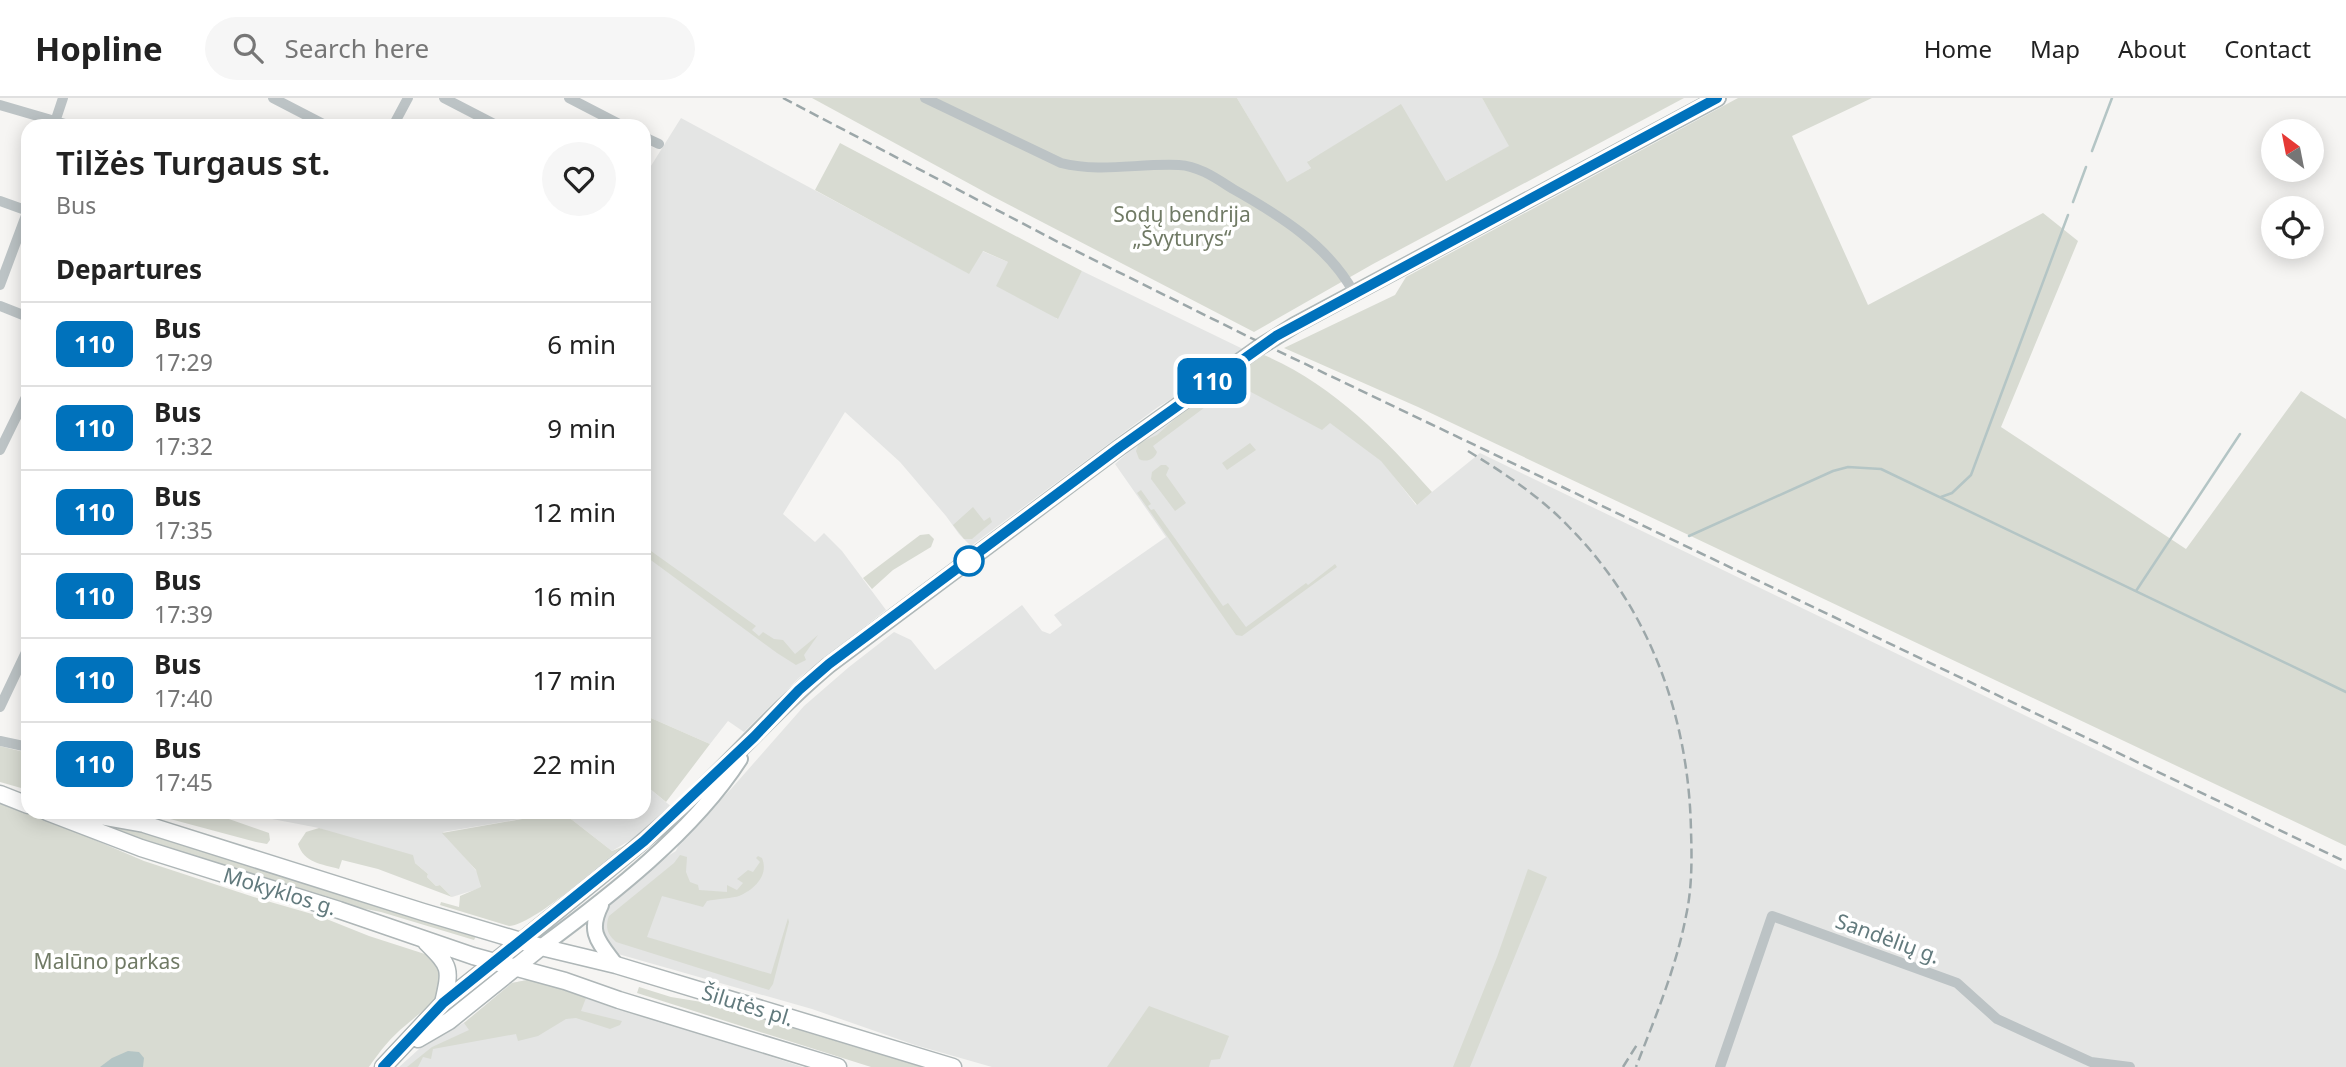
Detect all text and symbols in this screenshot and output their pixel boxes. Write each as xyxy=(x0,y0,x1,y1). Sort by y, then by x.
search box xyxy=(205,17,695,80)
text: Hopline xyxy=(35,26,163,71)
icon: search xyxy=(229,29,267,67)
text: Search here xyxy=(285,30,429,66)
text: Home xyxy=(1924,32,1992,65)
text: Map xyxy=(2030,32,2080,65)
text: About xyxy=(2118,32,2186,65)
text: Contact xyxy=(2224,32,2311,65)
north arrow xyxy=(2261,119,2324,182)
map controls xyxy=(2261,119,2324,259)
text: Tilžės Turgaus st. xyxy=(56,140,330,185)
button: heart xyxy=(542,142,616,216)
text: Bus xyxy=(56,189,96,221)
button: locate xyxy=(2261,196,2324,259)
park label: Sodų bendrija „Švyturys“ xyxy=(1113,200,1251,252)
text: Departures xyxy=(56,251,202,287)
text: Bus xyxy=(154,310,201,346)
text: 6 min xyxy=(547,326,616,362)
text: 110 xyxy=(74,327,115,360)
text: 17:29 xyxy=(154,346,213,378)
line badge: 110 xyxy=(1172,358,1252,404)
text: 110 xyxy=(1191,364,1233,397)
text: Bus xyxy=(154,394,201,430)
text: 9 min xyxy=(547,410,616,446)
text: 110 xyxy=(74,411,115,444)
text: 17:32 xyxy=(154,430,213,462)
text: Bus xyxy=(154,478,201,514)
text: 12 min xyxy=(532,494,616,530)
text: 110 xyxy=(74,495,115,528)
text: 17:35 xyxy=(154,514,213,546)
unlabelled marker xyxy=(954,546,984,576)
text: Bus xyxy=(154,562,201,598)
text: 16 min xyxy=(532,578,616,614)
text: 110 xyxy=(74,579,115,612)
text: 17:39 xyxy=(154,598,213,630)
text: Bus xyxy=(154,646,201,682)
text: 17 min xyxy=(532,662,616,698)
text: 110 xyxy=(74,663,115,696)
text: 17:40 xyxy=(154,682,213,714)
text: Bus xyxy=(154,730,201,766)
text: 22 min xyxy=(532,746,616,782)
text: 110 xyxy=(74,747,115,780)
text: 17:45 xyxy=(154,766,213,798)
street label: Mokyklos g. xyxy=(220,860,340,922)
street label: Sandėlių g. xyxy=(1832,906,1944,970)
park label: Malūno parkas xyxy=(34,947,180,975)
street label: Šilutės pl. xyxy=(699,978,797,1032)

